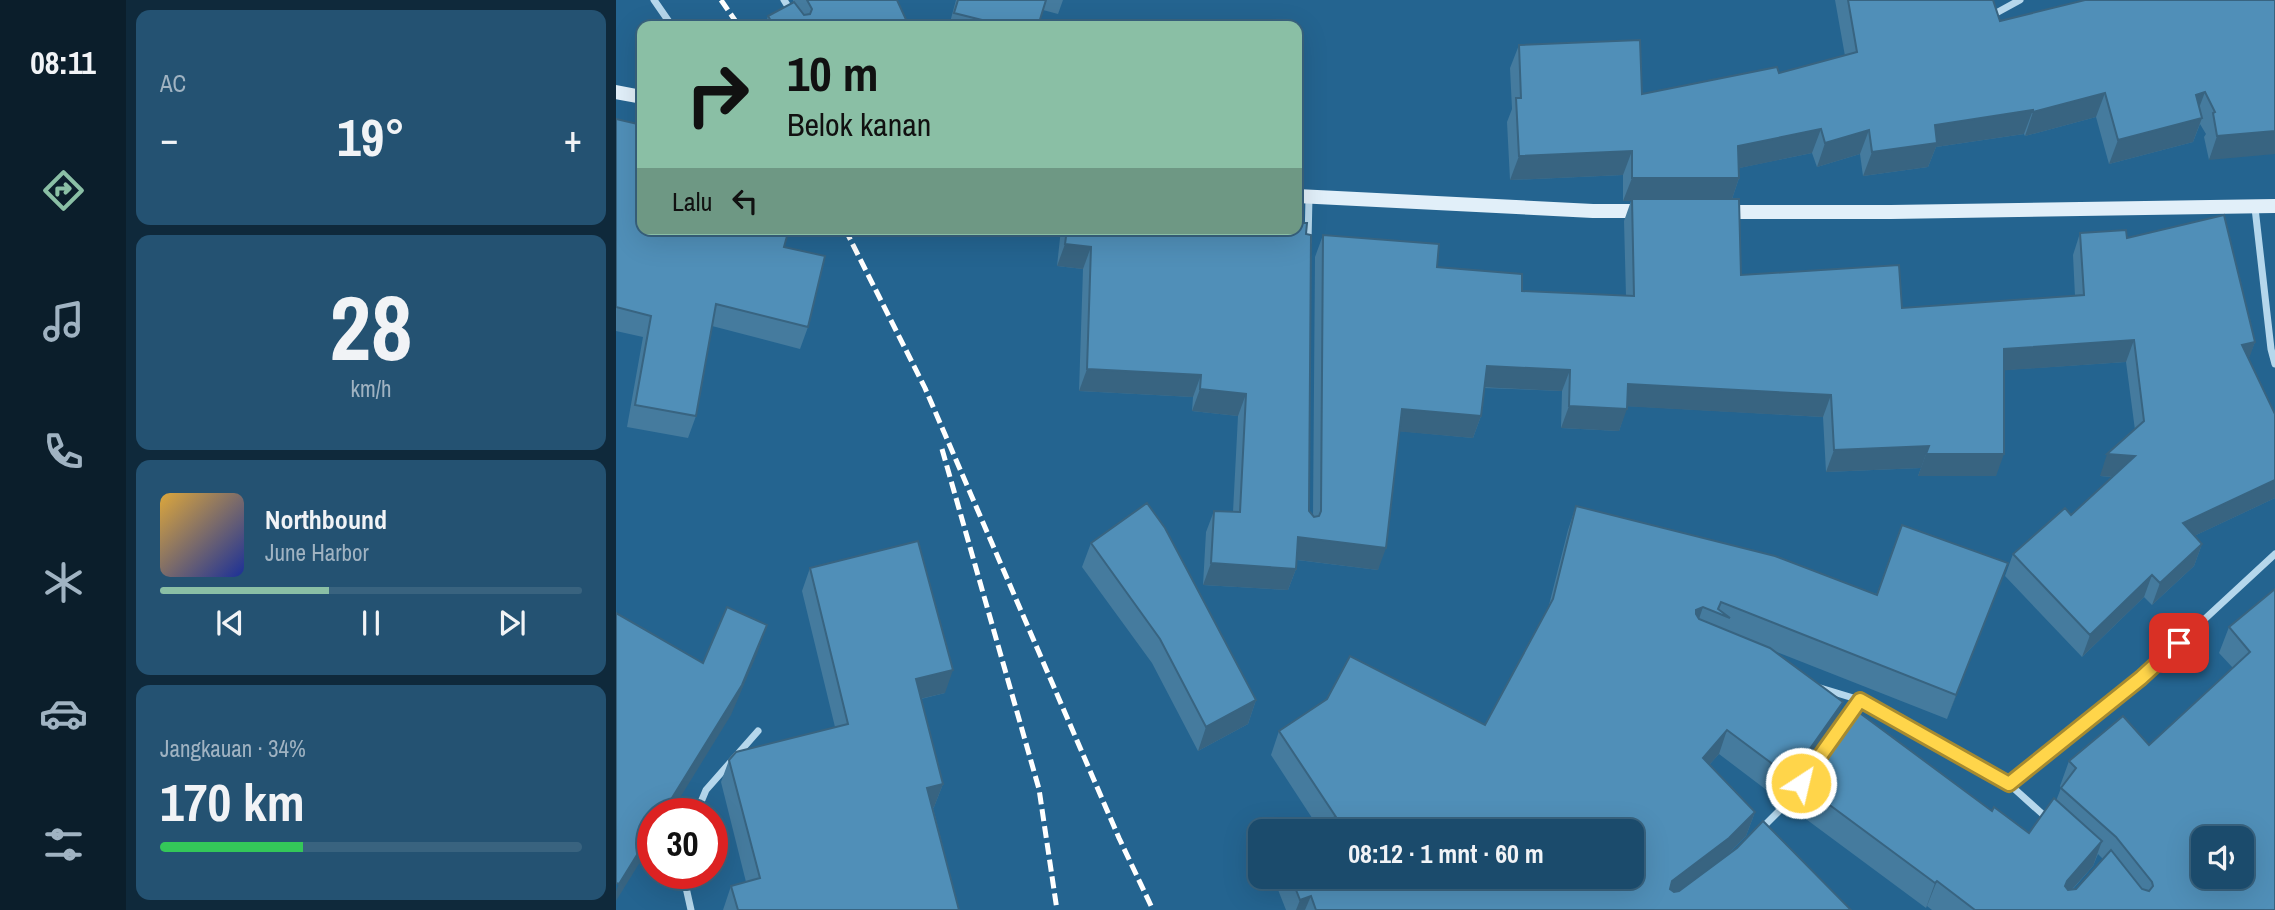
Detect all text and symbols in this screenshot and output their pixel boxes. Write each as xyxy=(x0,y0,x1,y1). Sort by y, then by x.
text: 10 m xyxy=(787,40,879,106)
text: 08:11 xyxy=(30,41,96,84)
icon: right xyxy=(672,49,763,140)
text: AC xyxy=(160,68,186,99)
text: 19° xyxy=(337,102,405,172)
text: Belok kanan xyxy=(787,103,931,146)
text: − xyxy=(160,113,178,164)
text: + xyxy=(564,113,582,164)
icon: directions xyxy=(39,166,88,215)
icon: left xyxy=(726,182,764,220)
text: Lalu xyxy=(672,184,712,219)
text: 28 xyxy=(330,266,413,388)
icon: music xyxy=(39,297,88,346)
text: km/h xyxy=(351,373,391,404)
icon: phone xyxy=(39,427,88,476)
text: Northbound xyxy=(265,502,387,537)
text: June Harbor xyxy=(265,537,369,568)
icon: climate xyxy=(39,558,88,607)
icon: previous xyxy=(211,604,249,642)
icon: pause xyxy=(352,604,390,642)
icon: next xyxy=(493,604,531,642)
pin xyxy=(2149,613,2209,673)
icon: arrive xyxy=(2160,624,2198,662)
icon: car xyxy=(39,689,88,738)
text: Jangkauan · 34% xyxy=(160,733,306,764)
position arrow xyxy=(1764,746,1838,820)
text: 170 km xyxy=(160,767,305,837)
speed limit sign: 30 xyxy=(637,798,728,889)
icon: filters xyxy=(39,820,88,869)
map controls xyxy=(2191,826,2254,889)
button: sound xyxy=(2191,826,2254,889)
text: 08:12 · 1 mnt · 60 m xyxy=(1348,836,1544,871)

